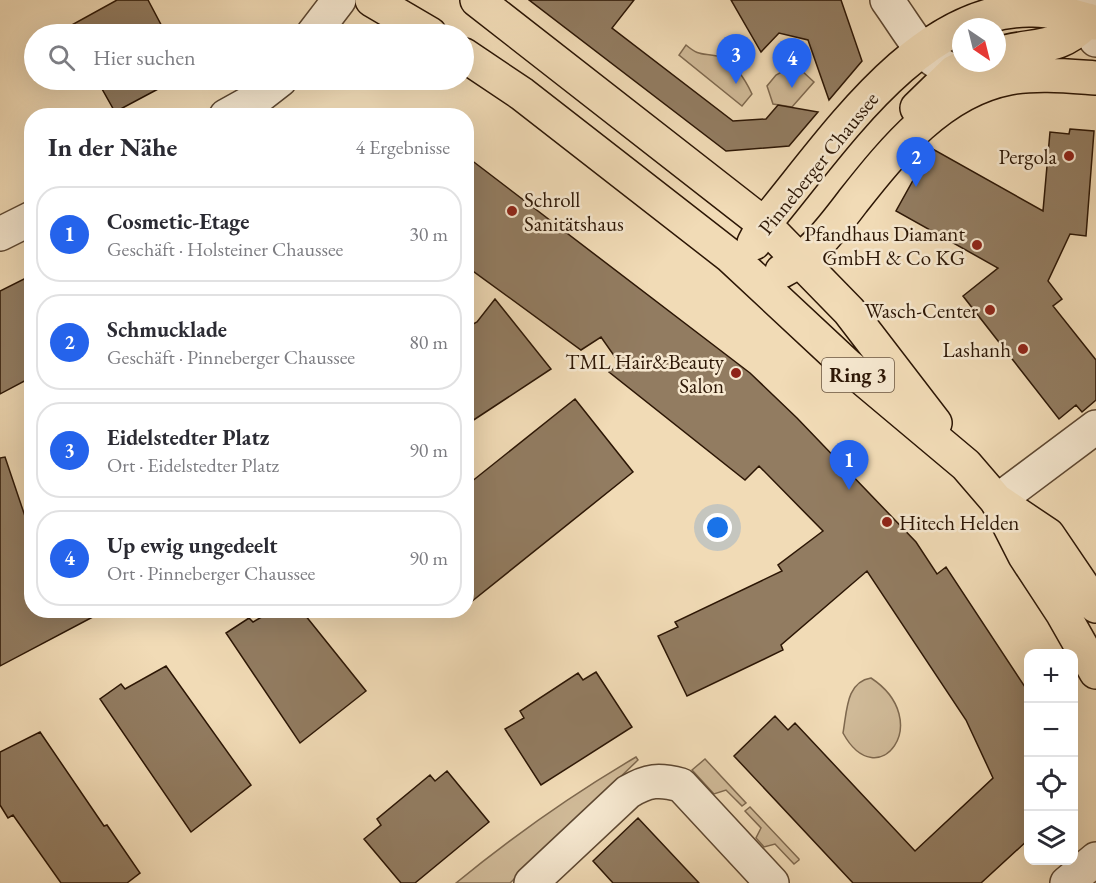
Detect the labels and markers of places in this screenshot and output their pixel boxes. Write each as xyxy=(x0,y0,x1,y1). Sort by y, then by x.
pin: 3 xyxy=(716,34,756,84)
pin: 4 xyxy=(772,38,812,88)
pin: 2 xyxy=(896,138,936,187)
place label: Pergola xyxy=(999,143,1058,170)
marker: Pergola xyxy=(1062,149,1076,163)
place label: Schroll Sanitätshaus xyxy=(524,186,624,237)
marker: Schroll Sanitätshaus xyxy=(505,204,519,218)
place label: Pfandhaus Diamant GmbH & Co KG xyxy=(804,220,965,271)
marker: Pfandhaus Diamant GmbH & Co KG xyxy=(970,238,984,252)
place label: Wasch-Center xyxy=(865,297,978,324)
marker: Wasch-Center xyxy=(983,303,997,317)
place label: Lashanh xyxy=(942,336,1011,363)
marker: Lashanh xyxy=(1016,342,1030,356)
place label: TML Hair&Beauty Salon xyxy=(565,348,725,399)
marker: TML Hair&Beauty Salon xyxy=(729,366,743,380)
pin: 1 xyxy=(830,440,868,490)
place label: Hitech Helden xyxy=(899,509,1019,536)
marker: Hitech Helden xyxy=(880,515,894,529)

